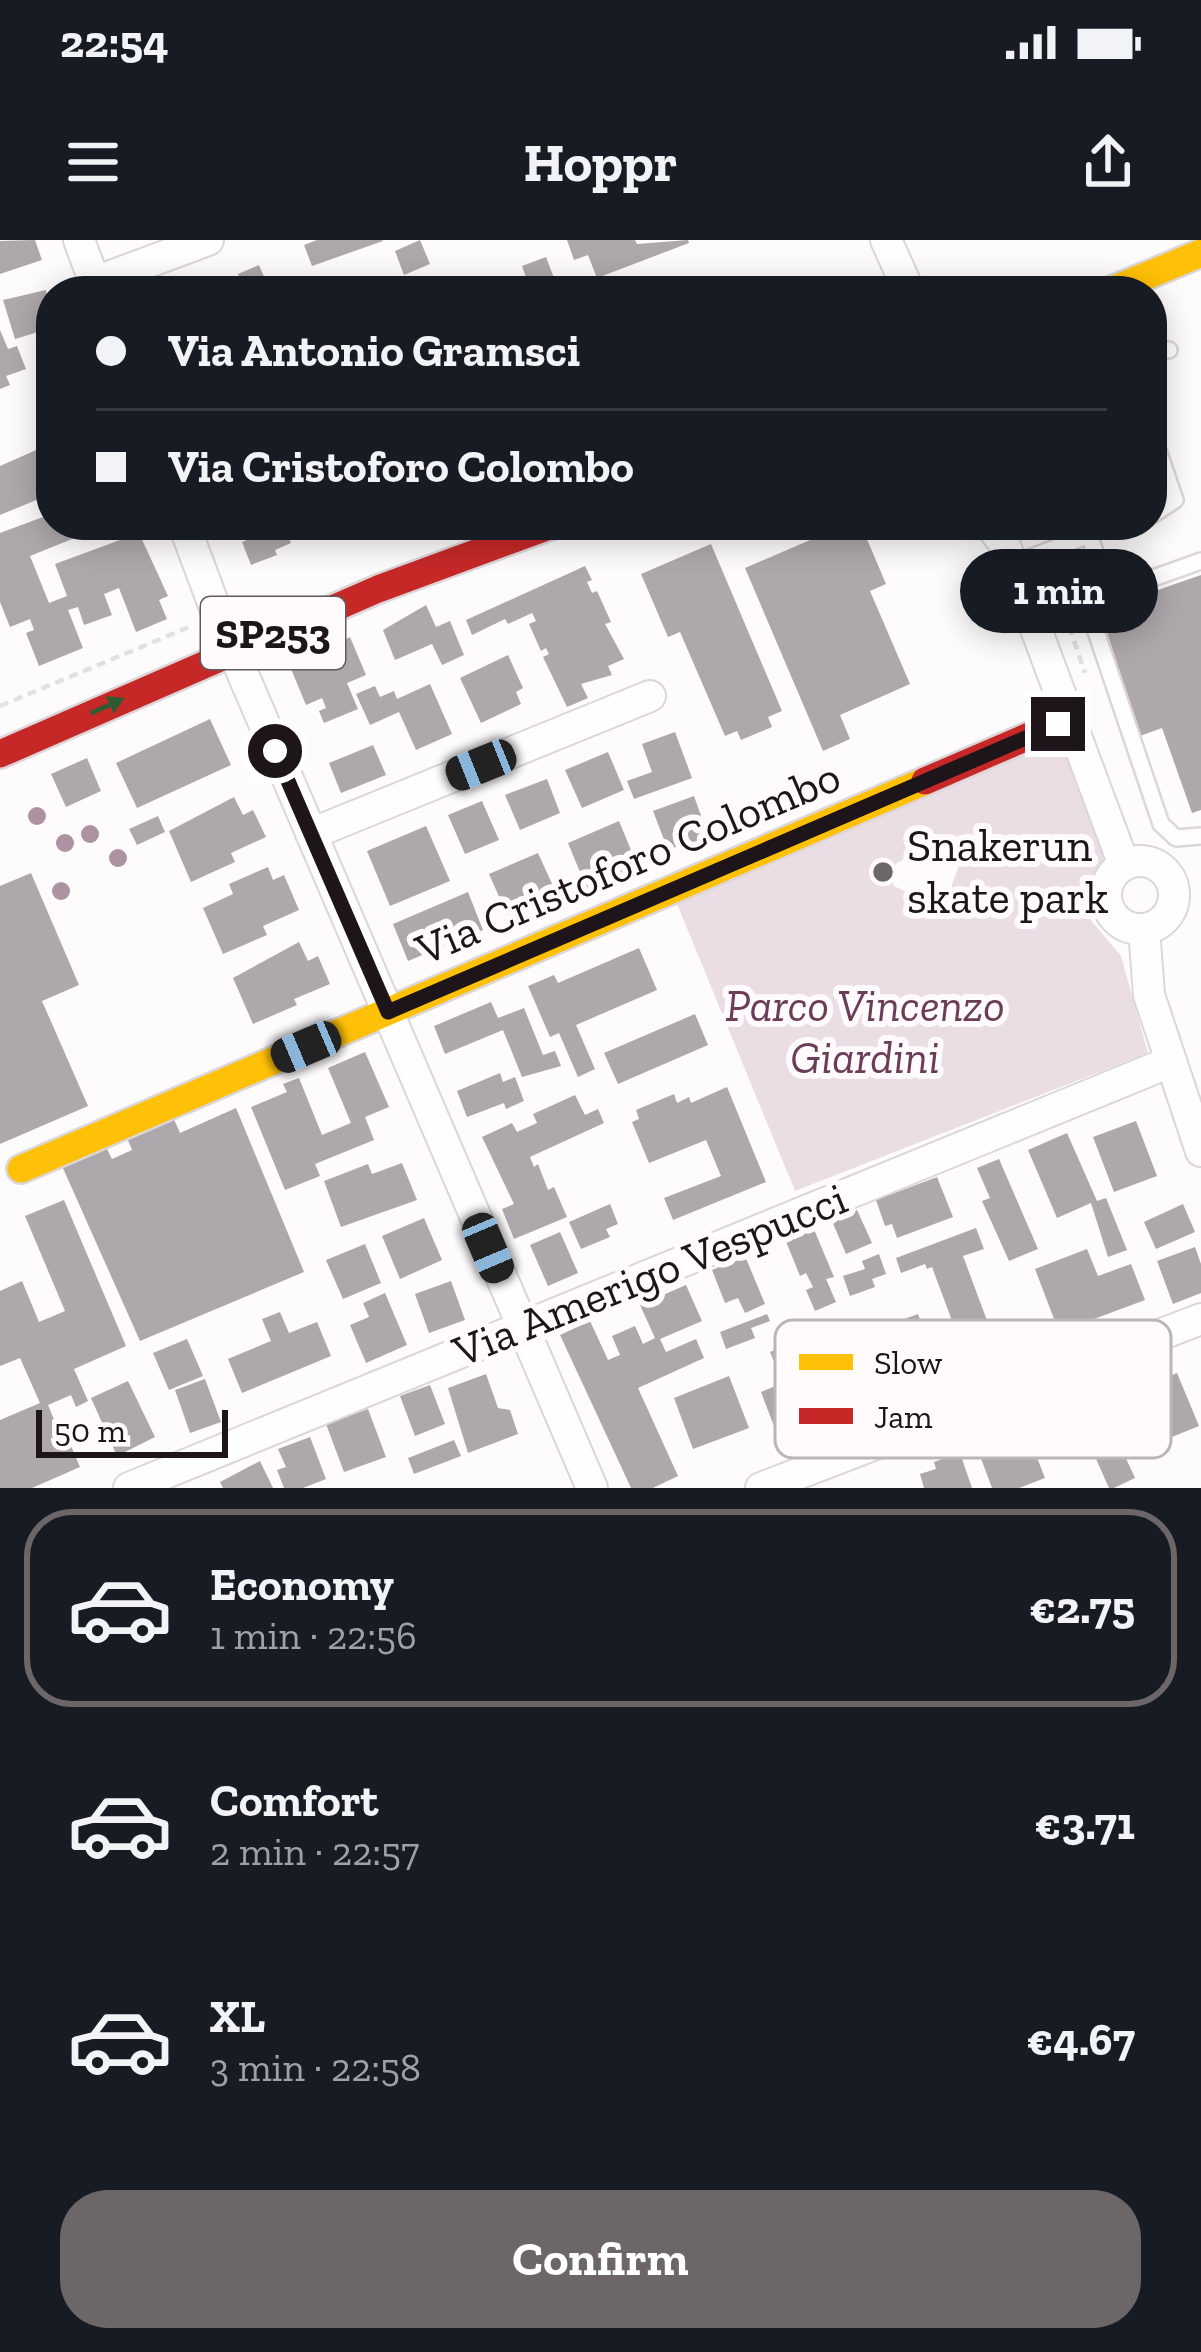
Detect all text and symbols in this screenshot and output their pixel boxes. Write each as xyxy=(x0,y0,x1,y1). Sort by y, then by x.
text: 22:54 xyxy=(60,15,169,69)
icon: menu xyxy=(60,129,126,195)
icon: share xyxy=(1075,129,1141,195)
text: Hoppr xyxy=(524,130,677,195)
text: Via Antonio Gramsci xyxy=(168,324,580,378)
text: Via Cristoforo Colombo xyxy=(168,440,634,494)
callout: 1 min xyxy=(959,550,1157,634)
text: 1 min xyxy=(1013,567,1105,614)
road number: SP253 xyxy=(201,597,345,669)
one-way arrow xyxy=(90,696,125,716)
route end xyxy=(1031,697,1085,751)
route start xyxy=(248,724,302,778)
car xyxy=(441,735,521,795)
street label: Via Cristoforo Colombo xyxy=(407,749,848,977)
place label: Snakerun skate park xyxy=(907,819,1108,925)
marker: Snakerun skate park xyxy=(870,859,896,885)
park label: Parco Vincenzo Giardini xyxy=(725,979,1005,1085)
car xyxy=(266,1016,346,1078)
street label: Via Amerigo Vespucci xyxy=(444,1171,855,1379)
car xyxy=(457,1208,519,1288)
legend xyxy=(775,1320,1171,1458)
text: Slow xyxy=(874,1343,942,1382)
text: Jam xyxy=(874,1397,933,1436)
scale bar xyxy=(36,1404,228,1457)
text: 50 m xyxy=(54,1411,126,1450)
icon: car xyxy=(66,1554,174,1662)
text: Economy xyxy=(210,1558,394,1612)
text: €2.75 xyxy=(1029,1581,1135,1635)
text: 1 min · 22:56 xyxy=(210,1612,417,1659)
icon: car xyxy=(66,1770,174,1878)
text: Comfort xyxy=(210,1774,378,1828)
text: €3.71 xyxy=(1035,1797,1135,1851)
text: 2 min · 22:57 xyxy=(210,1828,419,1875)
icon: car xyxy=(66,1986,174,2094)
text: XL xyxy=(210,1990,265,2044)
text: €4.67 xyxy=(1027,2013,1135,2067)
text: 3 min · 22:58 xyxy=(210,2044,421,2091)
button: Confirm xyxy=(60,2190,1141,2328)

